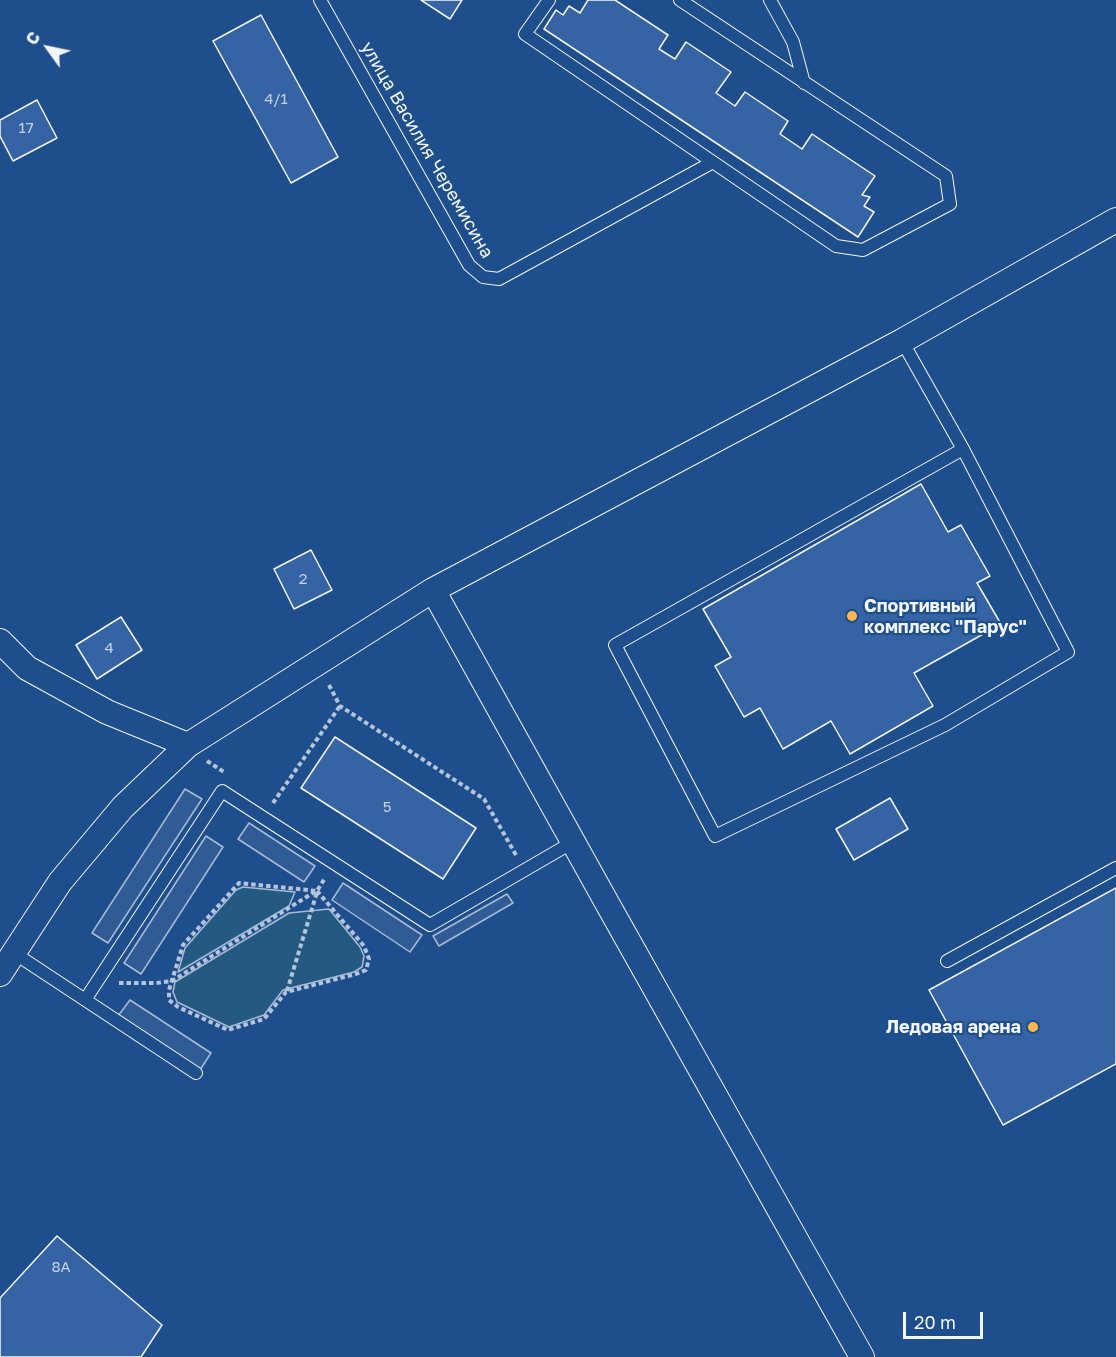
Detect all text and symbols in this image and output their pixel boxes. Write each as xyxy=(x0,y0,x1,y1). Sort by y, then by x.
north arrow xyxy=(18,18,78,78)
text: С xyxy=(21,28,44,48)
street label: улица Василия Черемисина xyxy=(356,38,498,262)
house number: 4/1 xyxy=(264,90,288,108)
house number: 17 xyxy=(18,119,34,137)
house number: 2 xyxy=(299,570,307,588)
place label: Спортивный комплекс "Парус" xyxy=(864,595,1027,638)
marker: Спортивный комплекс "Парус" xyxy=(845,609,859,623)
house number: 4 xyxy=(104,639,114,657)
house number: 5 xyxy=(383,798,391,816)
place label: Ледовая арена xyxy=(886,1016,1021,1038)
marker: Ледовая арена xyxy=(1026,1020,1040,1034)
house number: 8А xyxy=(51,1258,71,1276)
scale bar xyxy=(906,1300,986,1338)
text: 20 m xyxy=(914,1311,956,1333)

